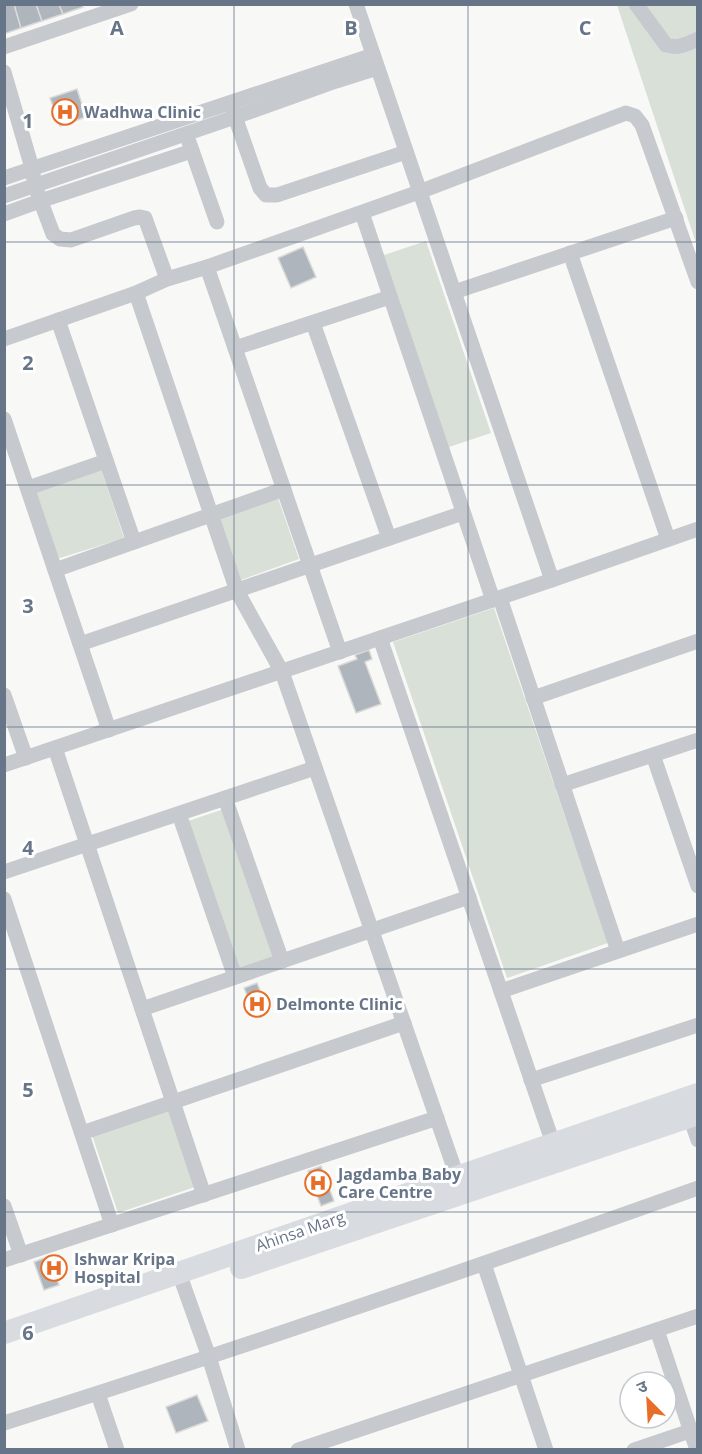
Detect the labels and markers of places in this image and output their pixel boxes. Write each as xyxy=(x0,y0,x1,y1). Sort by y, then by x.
hospital icon: Wadhwa Clinic xyxy=(50,97,80,127)
place label: Wadhwa Clinic xyxy=(84,101,201,123)
hospital icon: Delmonte Clinic xyxy=(242,989,272,1019)
place label: Delmonte Clinic xyxy=(276,993,402,1015)
place label: Jagdamba Baby Care Centre xyxy=(336,1163,462,1203)
hospital icon: Jagdamba Baby Care Centre xyxy=(303,1168,333,1198)
place label: Ishwar Kripa Hospital xyxy=(74,1248,175,1288)
hospital icon: Ishwar Kripa Hospital xyxy=(39,1253,69,1283)

